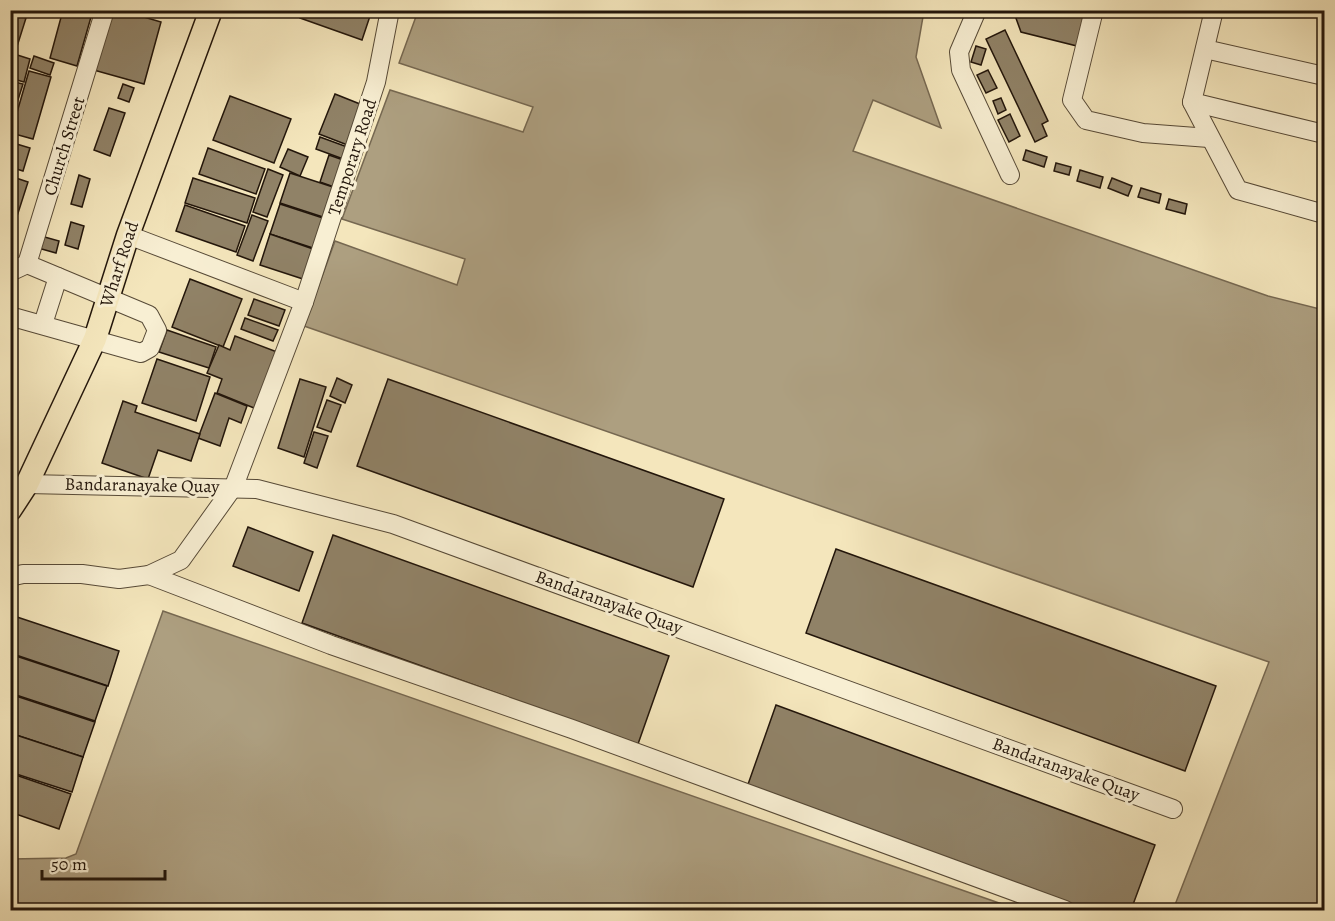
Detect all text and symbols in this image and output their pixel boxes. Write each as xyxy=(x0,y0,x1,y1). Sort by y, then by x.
street label: Church Street xyxy=(38,93,90,198)
street label: Temporary Road xyxy=(322,95,382,219)
street label: Wharf Road xyxy=(94,218,144,311)
street label: Bandaranayake Quay xyxy=(64,472,221,498)
street label: Bandaranayake Quay xyxy=(532,564,687,640)
street label: Bandaranayake Quay xyxy=(989,731,1144,807)
scale bar xyxy=(42,843,165,881)
text: 50 m xyxy=(51,852,87,876)

